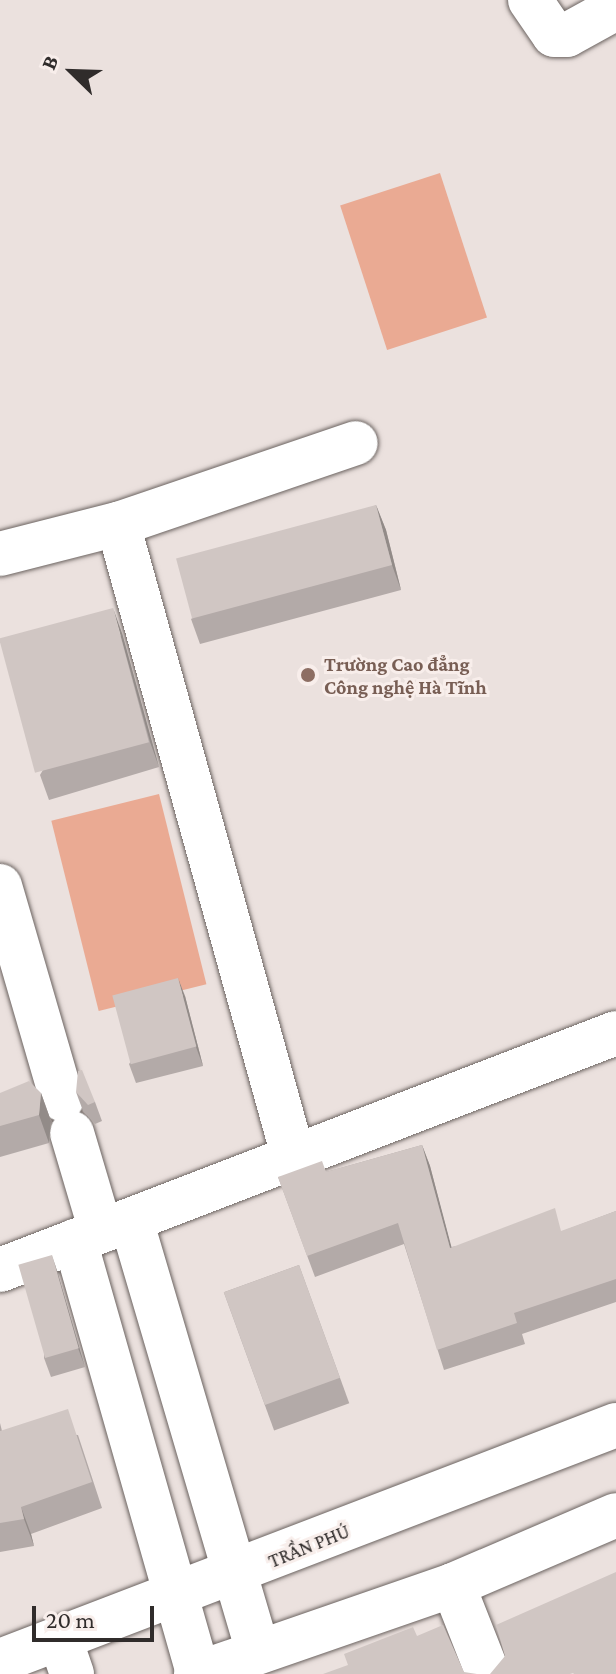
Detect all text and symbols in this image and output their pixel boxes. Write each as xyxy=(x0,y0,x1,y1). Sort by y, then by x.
north arrow xyxy=(32,32,112,112)
text: B xyxy=(35,52,63,73)
place label: Trường Cao đẳng Công nghệ Hà Tĩnh xyxy=(324,652,487,699)
marker: Trường Cao đẳng Công nghệ Hà Tĩnh xyxy=(299,666,317,684)
street label: TRẦN PHÚ xyxy=(265,1519,353,1573)
scale bar xyxy=(36,1590,158,1640)
text: 20 m xyxy=(46,1606,95,1633)

